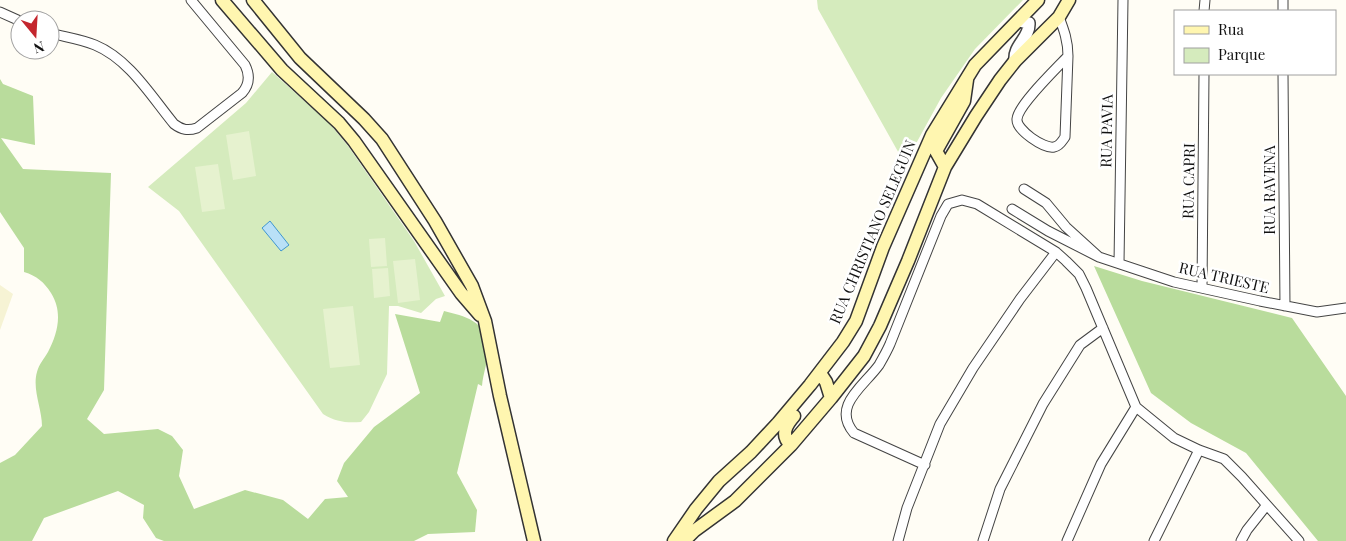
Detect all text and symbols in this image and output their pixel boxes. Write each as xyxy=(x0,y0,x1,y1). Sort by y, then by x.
north arrow xyxy=(10,10,60,60)
legend xyxy=(1174,10,1336,75)
text: Rua xyxy=(1218,19,1244,39)
text: N xyxy=(31,37,47,58)
text: Parque xyxy=(1218,44,1265,64)
street label: RUA PAVIA xyxy=(1095,94,1117,168)
street label: RUA CHRISTIANO SELEGUIN xyxy=(824,136,920,327)
street label: RUA CAPRI xyxy=(1177,143,1199,219)
street label: RUA RAVENA xyxy=(1259,145,1279,235)
street label: RUA TRIESTE xyxy=(1177,257,1271,297)

